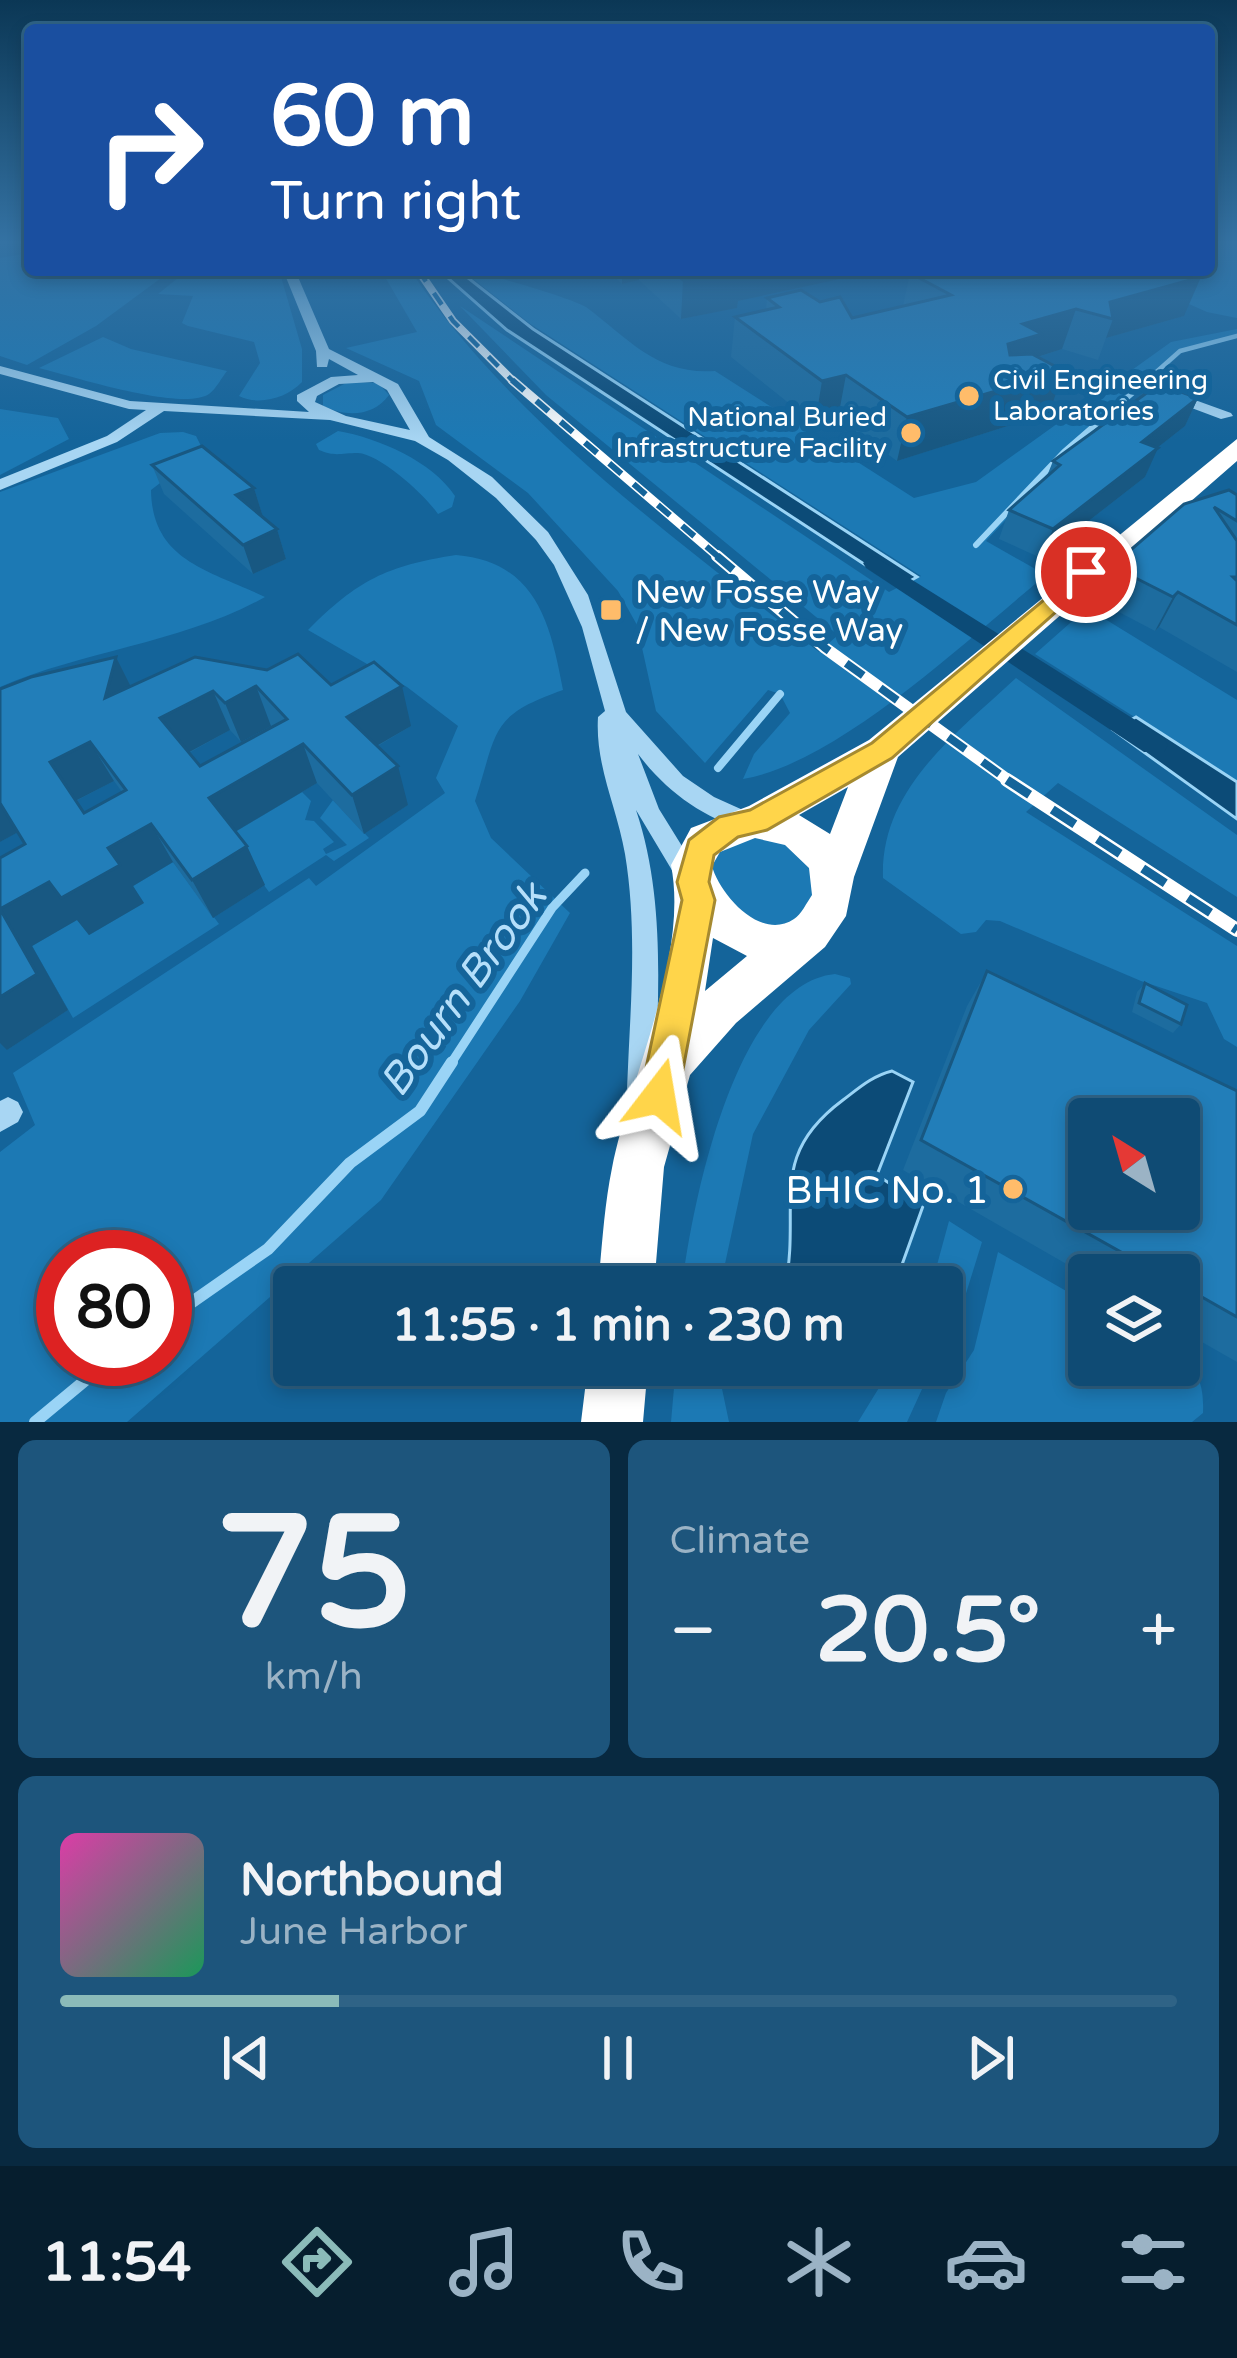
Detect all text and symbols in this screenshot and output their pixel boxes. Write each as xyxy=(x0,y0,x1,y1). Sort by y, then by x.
text: 60 m xyxy=(270,67,474,168)
icon: right xyxy=(72,72,228,228)
text: Turn right xyxy=(270,169,521,234)
place label: Civil Engineering Laboratories xyxy=(993,364,1208,428)
marker: Civil Engineering Laboratories xyxy=(956,383,982,409)
place label: National Buried Infrastructure Facility xyxy=(616,401,887,465)
marker: National Buried Infrastructure Facility xyxy=(898,420,924,446)
pin xyxy=(1035,521,1137,623)
icon: arrive xyxy=(1053,539,1119,605)
place label: New Fosse Way / New Fosse Way xyxy=(635,573,903,650)
marker: New Fosse Way / New Fosse Way xyxy=(598,597,624,623)
water label: Bourn Brook xyxy=(369,871,559,1106)
position arrow xyxy=(596,1033,722,1159)
north arrow xyxy=(1068,1098,1200,1230)
map controls xyxy=(1068,1098,1200,1386)
place label: BHIC No. 1 xyxy=(785,1167,989,1214)
marker: BHIC No. 1 xyxy=(1000,1176,1026,1202)
speed limit sign: 80 xyxy=(36,1230,192,1386)
button: layers xyxy=(1068,1254,1200,1386)
text: 11:55 · 1 min · 230 m xyxy=(392,1299,844,1353)
text: 75 xyxy=(216,1481,412,1669)
text: Climate xyxy=(670,1517,810,1564)
text: 20.5° xyxy=(816,1577,1041,1686)
text: − xyxy=(670,1591,717,1671)
text: + xyxy=(1140,1591,1177,1671)
text: km/h xyxy=(265,1653,363,1700)
text: Northbound xyxy=(240,1854,504,1908)
text: June Harbor xyxy=(240,1908,467,1955)
icon: previous xyxy=(213,2025,279,2091)
icon: pause xyxy=(585,2025,651,2091)
icon: next xyxy=(958,2025,1024,2091)
icon: directions xyxy=(275,2220,359,2304)
icon: music xyxy=(442,2220,526,2304)
icon: phone xyxy=(609,2220,693,2304)
icon: climate xyxy=(777,2220,861,2304)
icon: car xyxy=(944,2220,1028,2304)
icon: filters xyxy=(1111,2220,1195,2304)
text: 11:54 xyxy=(42,2230,191,2295)

